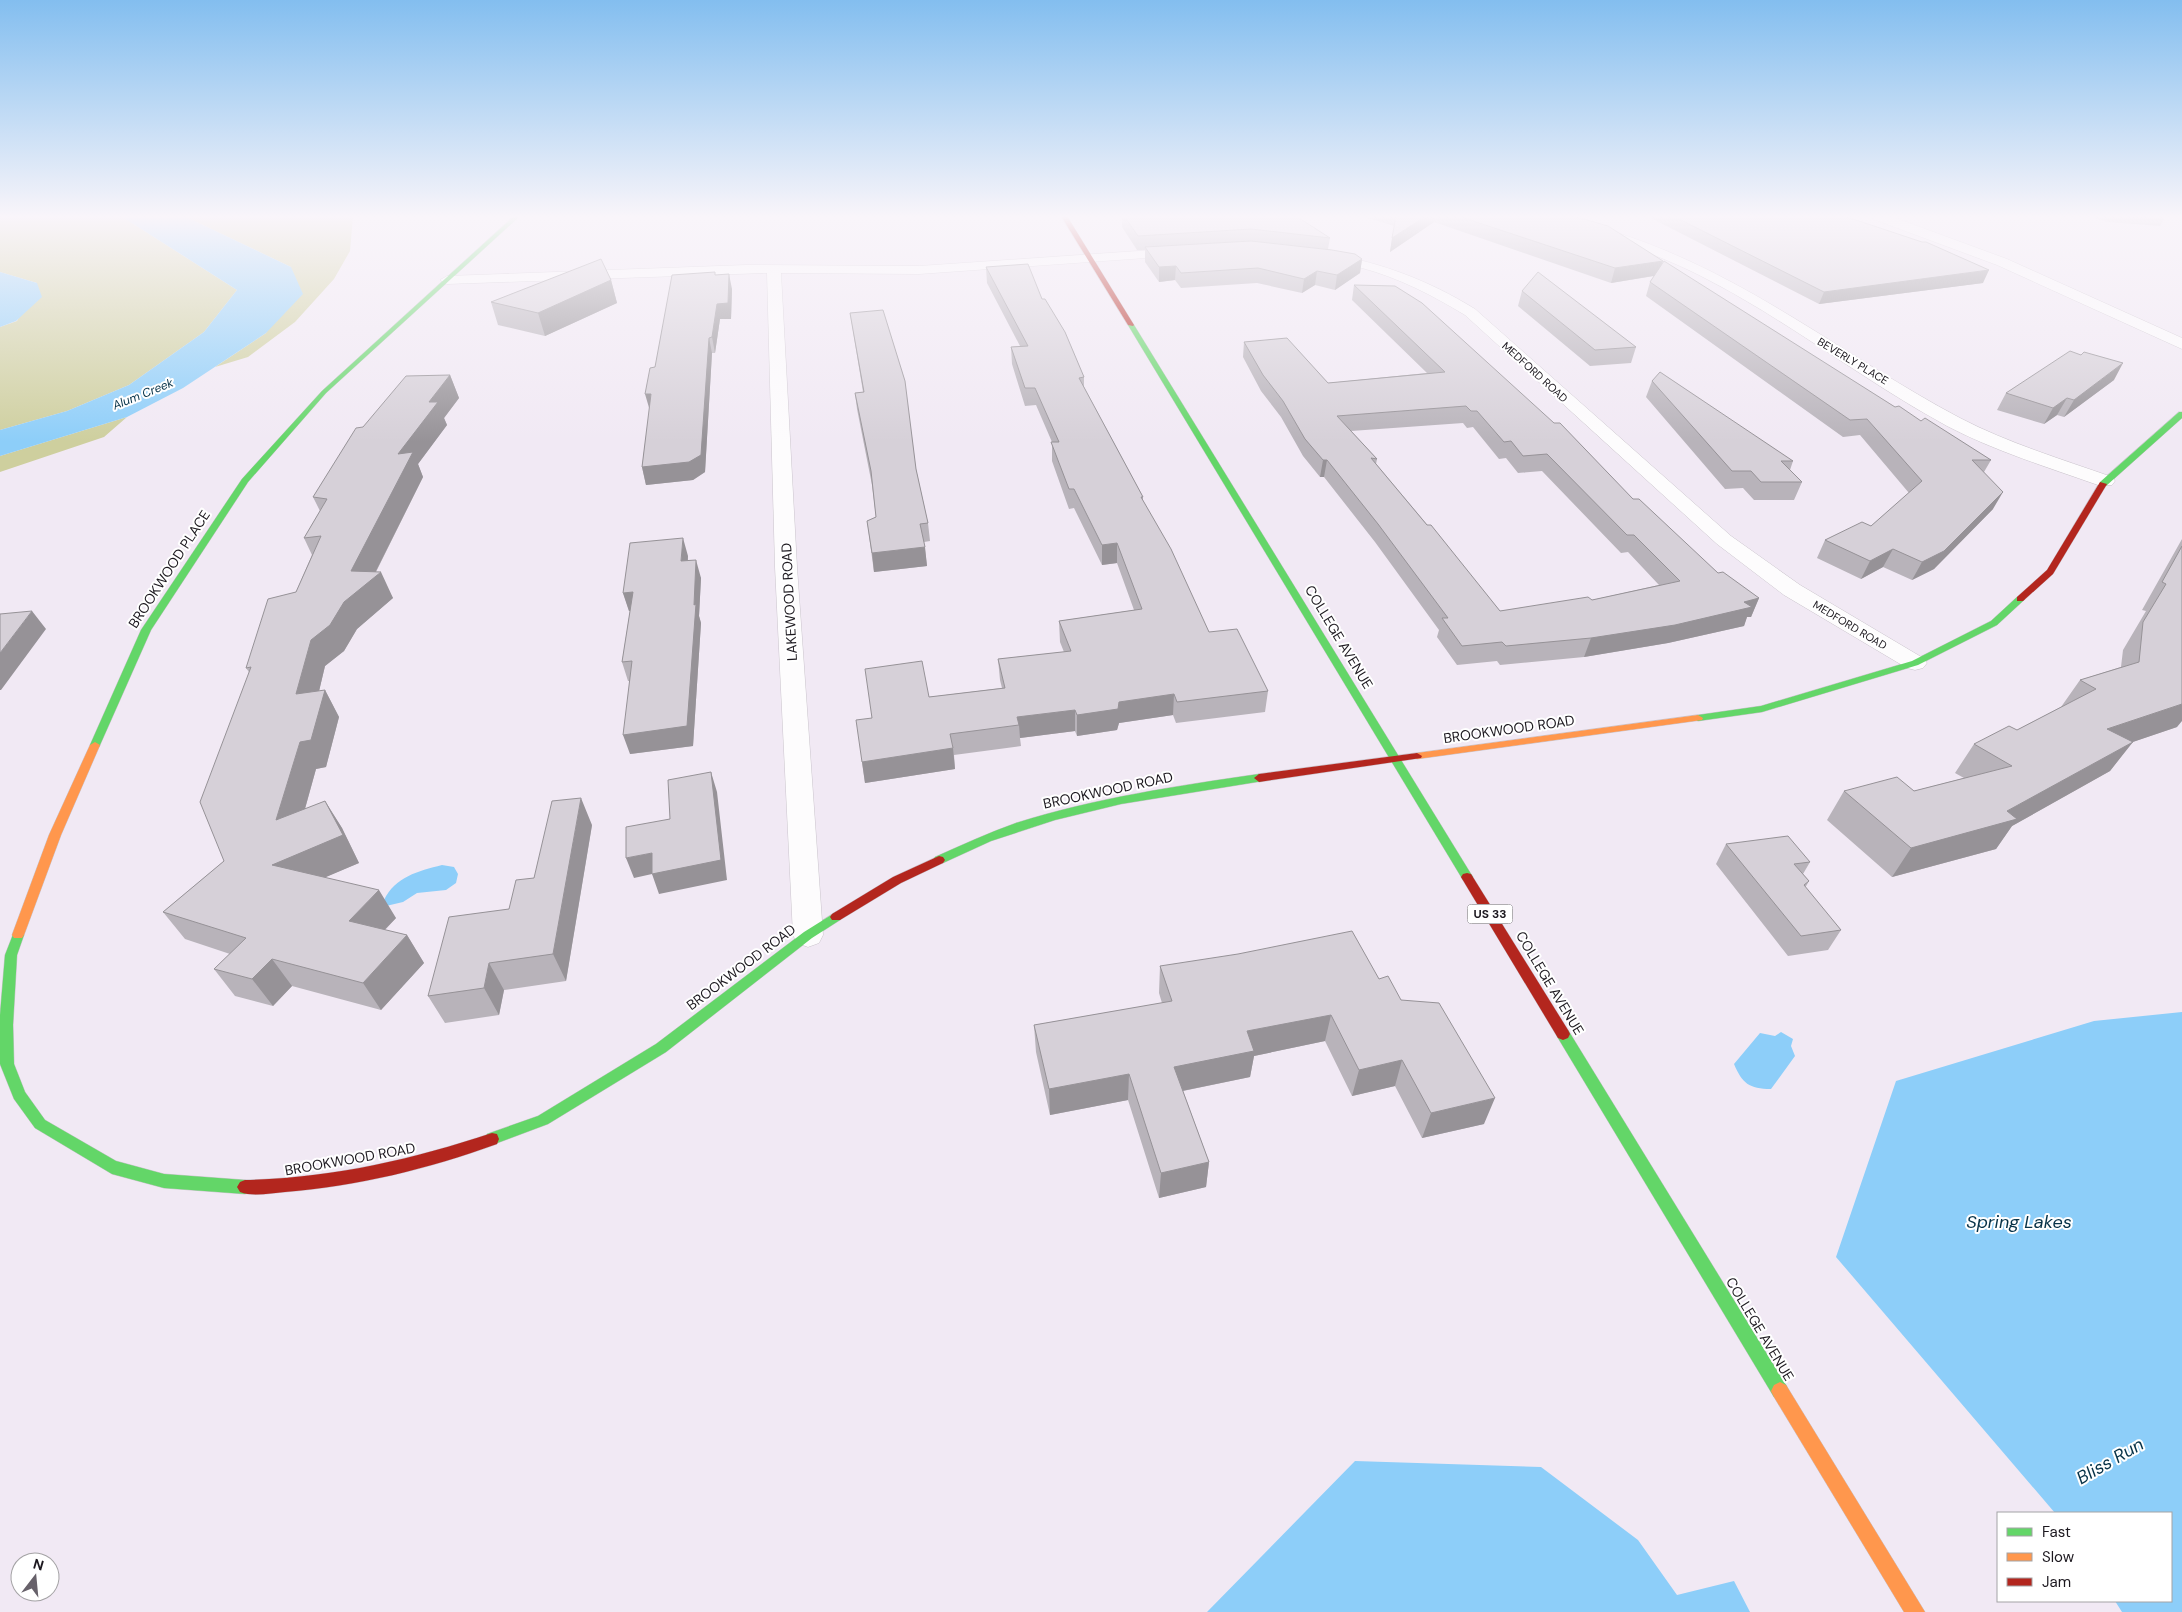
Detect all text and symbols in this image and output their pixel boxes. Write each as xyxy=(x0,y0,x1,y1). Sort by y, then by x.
street label: BEVERLY PLACE xyxy=(1815,334,1891,388)
street label: MEDFORD ROAD xyxy=(1499,339,1571,406)
water label: Alum Creek xyxy=(109,374,177,414)
street label: BROOKWOOD PLACE xyxy=(124,507,214,631)
street label: LAKEWOOD ROAD xyxy=(777,542,801,662)
street label: COLLEGE AVENUE xyxy=(1301,582,1377,692)
street label: MEDFORD ROAD xyxy=(1810,597,1890,653)
street label: BROOKWOOD ROAD xyxy=(1442,711,1576,747)
street label: BROOKWOOD ROAD xyxy=(1041,767,1175,813)
road number: US 33 xyxy=(1468,904,1512,924)
street label: BROOKWOOD ROAD xyxy=(683,920,799,1014)
street label: COLLEGE AVENUE xyxy=(1512,928,1588,1038)
street label: BROOKWOOD ROAD xyxy=(283,1139,417,1179)
water label: Spring Lakes xyxy=(1966,1210,2072,1234)
street label: COLLEGE AVENUE xyxy=(1722,1274,1798,1384)
water label: Bliss Run xyxy=(2072,1432,2148,1490)
legend xyxy=(1997,1512,2172,1602)
text: Fast xyxy=(2042,1522,2071,1542)
text: Slow xyxy=(2042,1547,2075,1567)
north arrow xyxy=(10,1552,60,1602)
text: N xyxy=(31,1554,46,1575)
text: Jam xyxy=(2042,1572,2071,1592)

